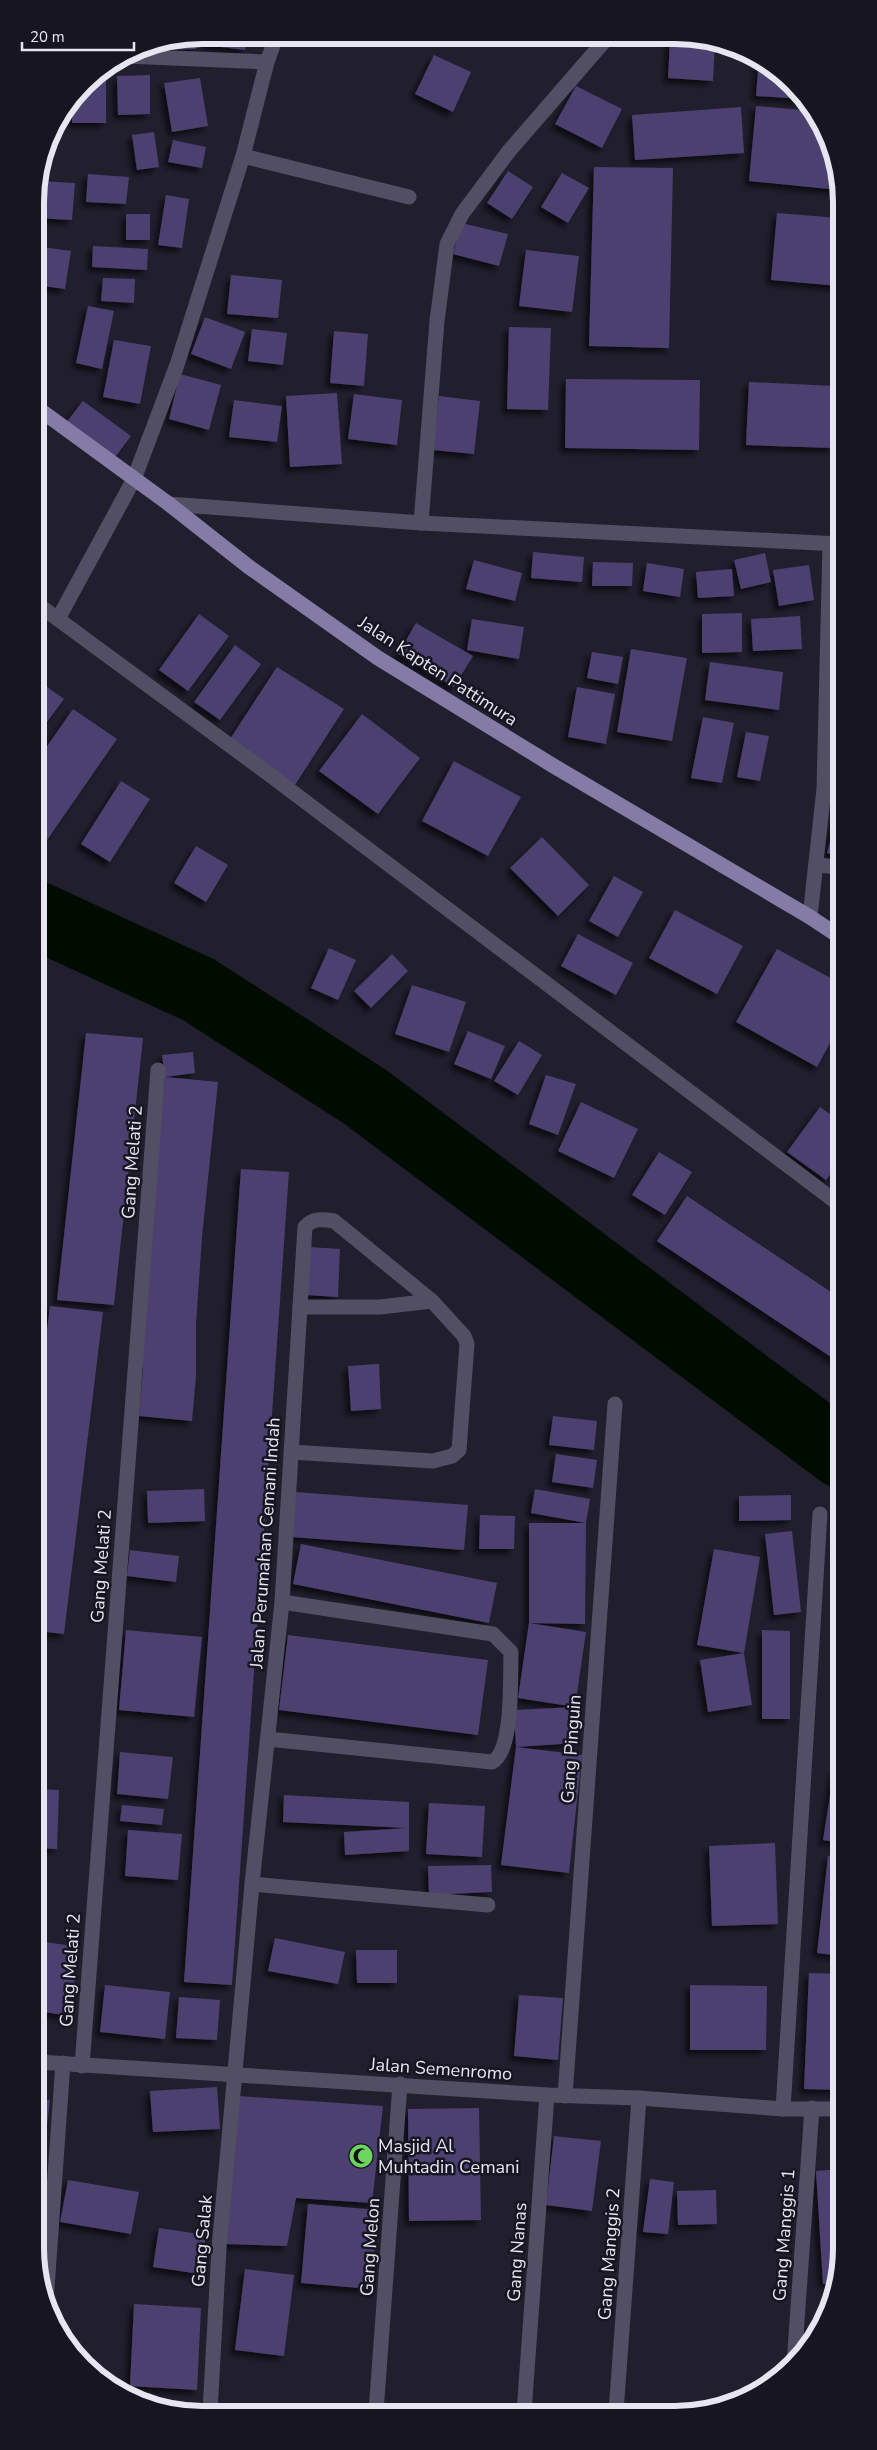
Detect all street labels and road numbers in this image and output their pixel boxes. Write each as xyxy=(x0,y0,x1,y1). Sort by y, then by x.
street label: Jalan Kapten Pattimura xyxy=(353,610,522,732)
street label: Gang Melati 2 xyxy=(116,1104,148,1220)
street label: Jalan Perumahan Cemani Indah xyxy=(244,1417,286,1670)
street label: Gang Melati 2 xyxy=(85,1508,117,1624)
street label: Gang Pinguin xyxy=(555,1694,587,1804)
street label: Gang Melati 2 xyxy=(54,1912,86,2028)
street label: Jalan Semenromo xyxy=(368,2052,513,2086)
street label: Gang Manggis 1 xyxy=(767,2168,801,2302)
street label: Gang Manggis 2 xyxy=(592,2187,626,2321)
street label: Gang Salak xyxy=(186,2193,218,2288)
street label: Gang Melon xyxy=(355,2197,385,2297)
street label: Gang Nanas xyxy=(502,2202,532,2302)

